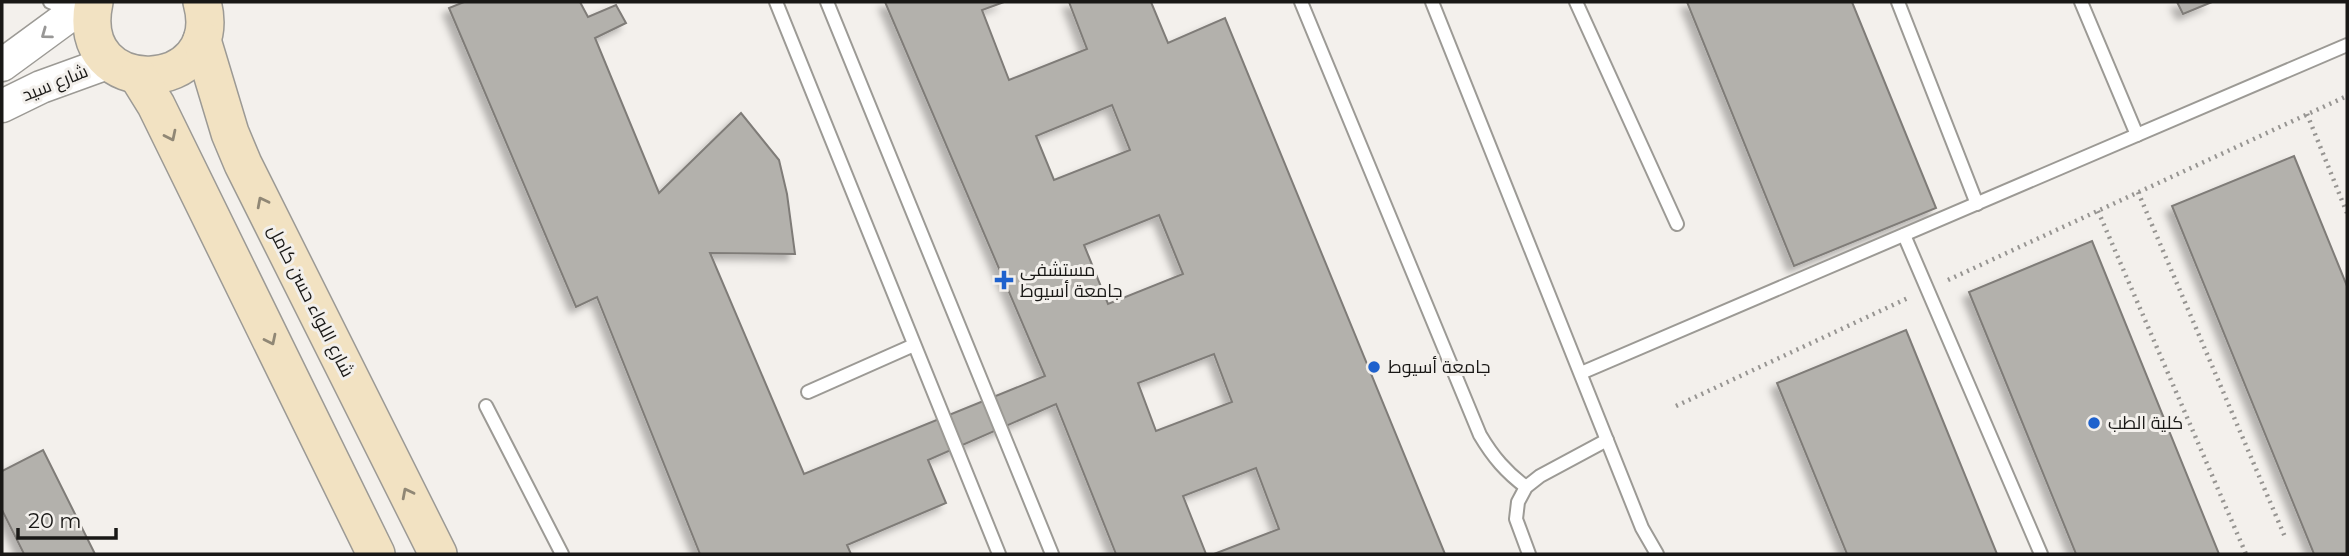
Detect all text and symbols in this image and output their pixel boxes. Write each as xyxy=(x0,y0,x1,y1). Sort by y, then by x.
one-way arrow xyxy=(41,26,53,39)
street label: شارع سيد xyxy=(19,60,92,107)
one-way arrow xyxy=(162,129,176,141)
one-way arrow xyxy=(256,197,270,209)
street label: شارع اللواء حسن كامل xyxy=(262,221,359,381)
place label: مستشفی جامعة أسيوط xyxy=(1020,259,1123,302)
marker: مستشفی جامعة أسيوط xyxy=(994,270,1014,290)
one-way arrow xyxy=(263,333,277,345)
place label: جامعة أسيوط xyxy=(1388,356,1491,378)
marker: جامعة أسيوط xyxy=(1366,359,1382,375)
place label: كلية الطب xyxy=(2108,412,2183,434)
marker: كلية الطب xyxy=(2086,415,2102,431)
one-way arrow xyxy=(402,488,416,500)
scale bar xyxy=(18,496,116,540)
text: 20 m xyxy=(28,508,82,533)

